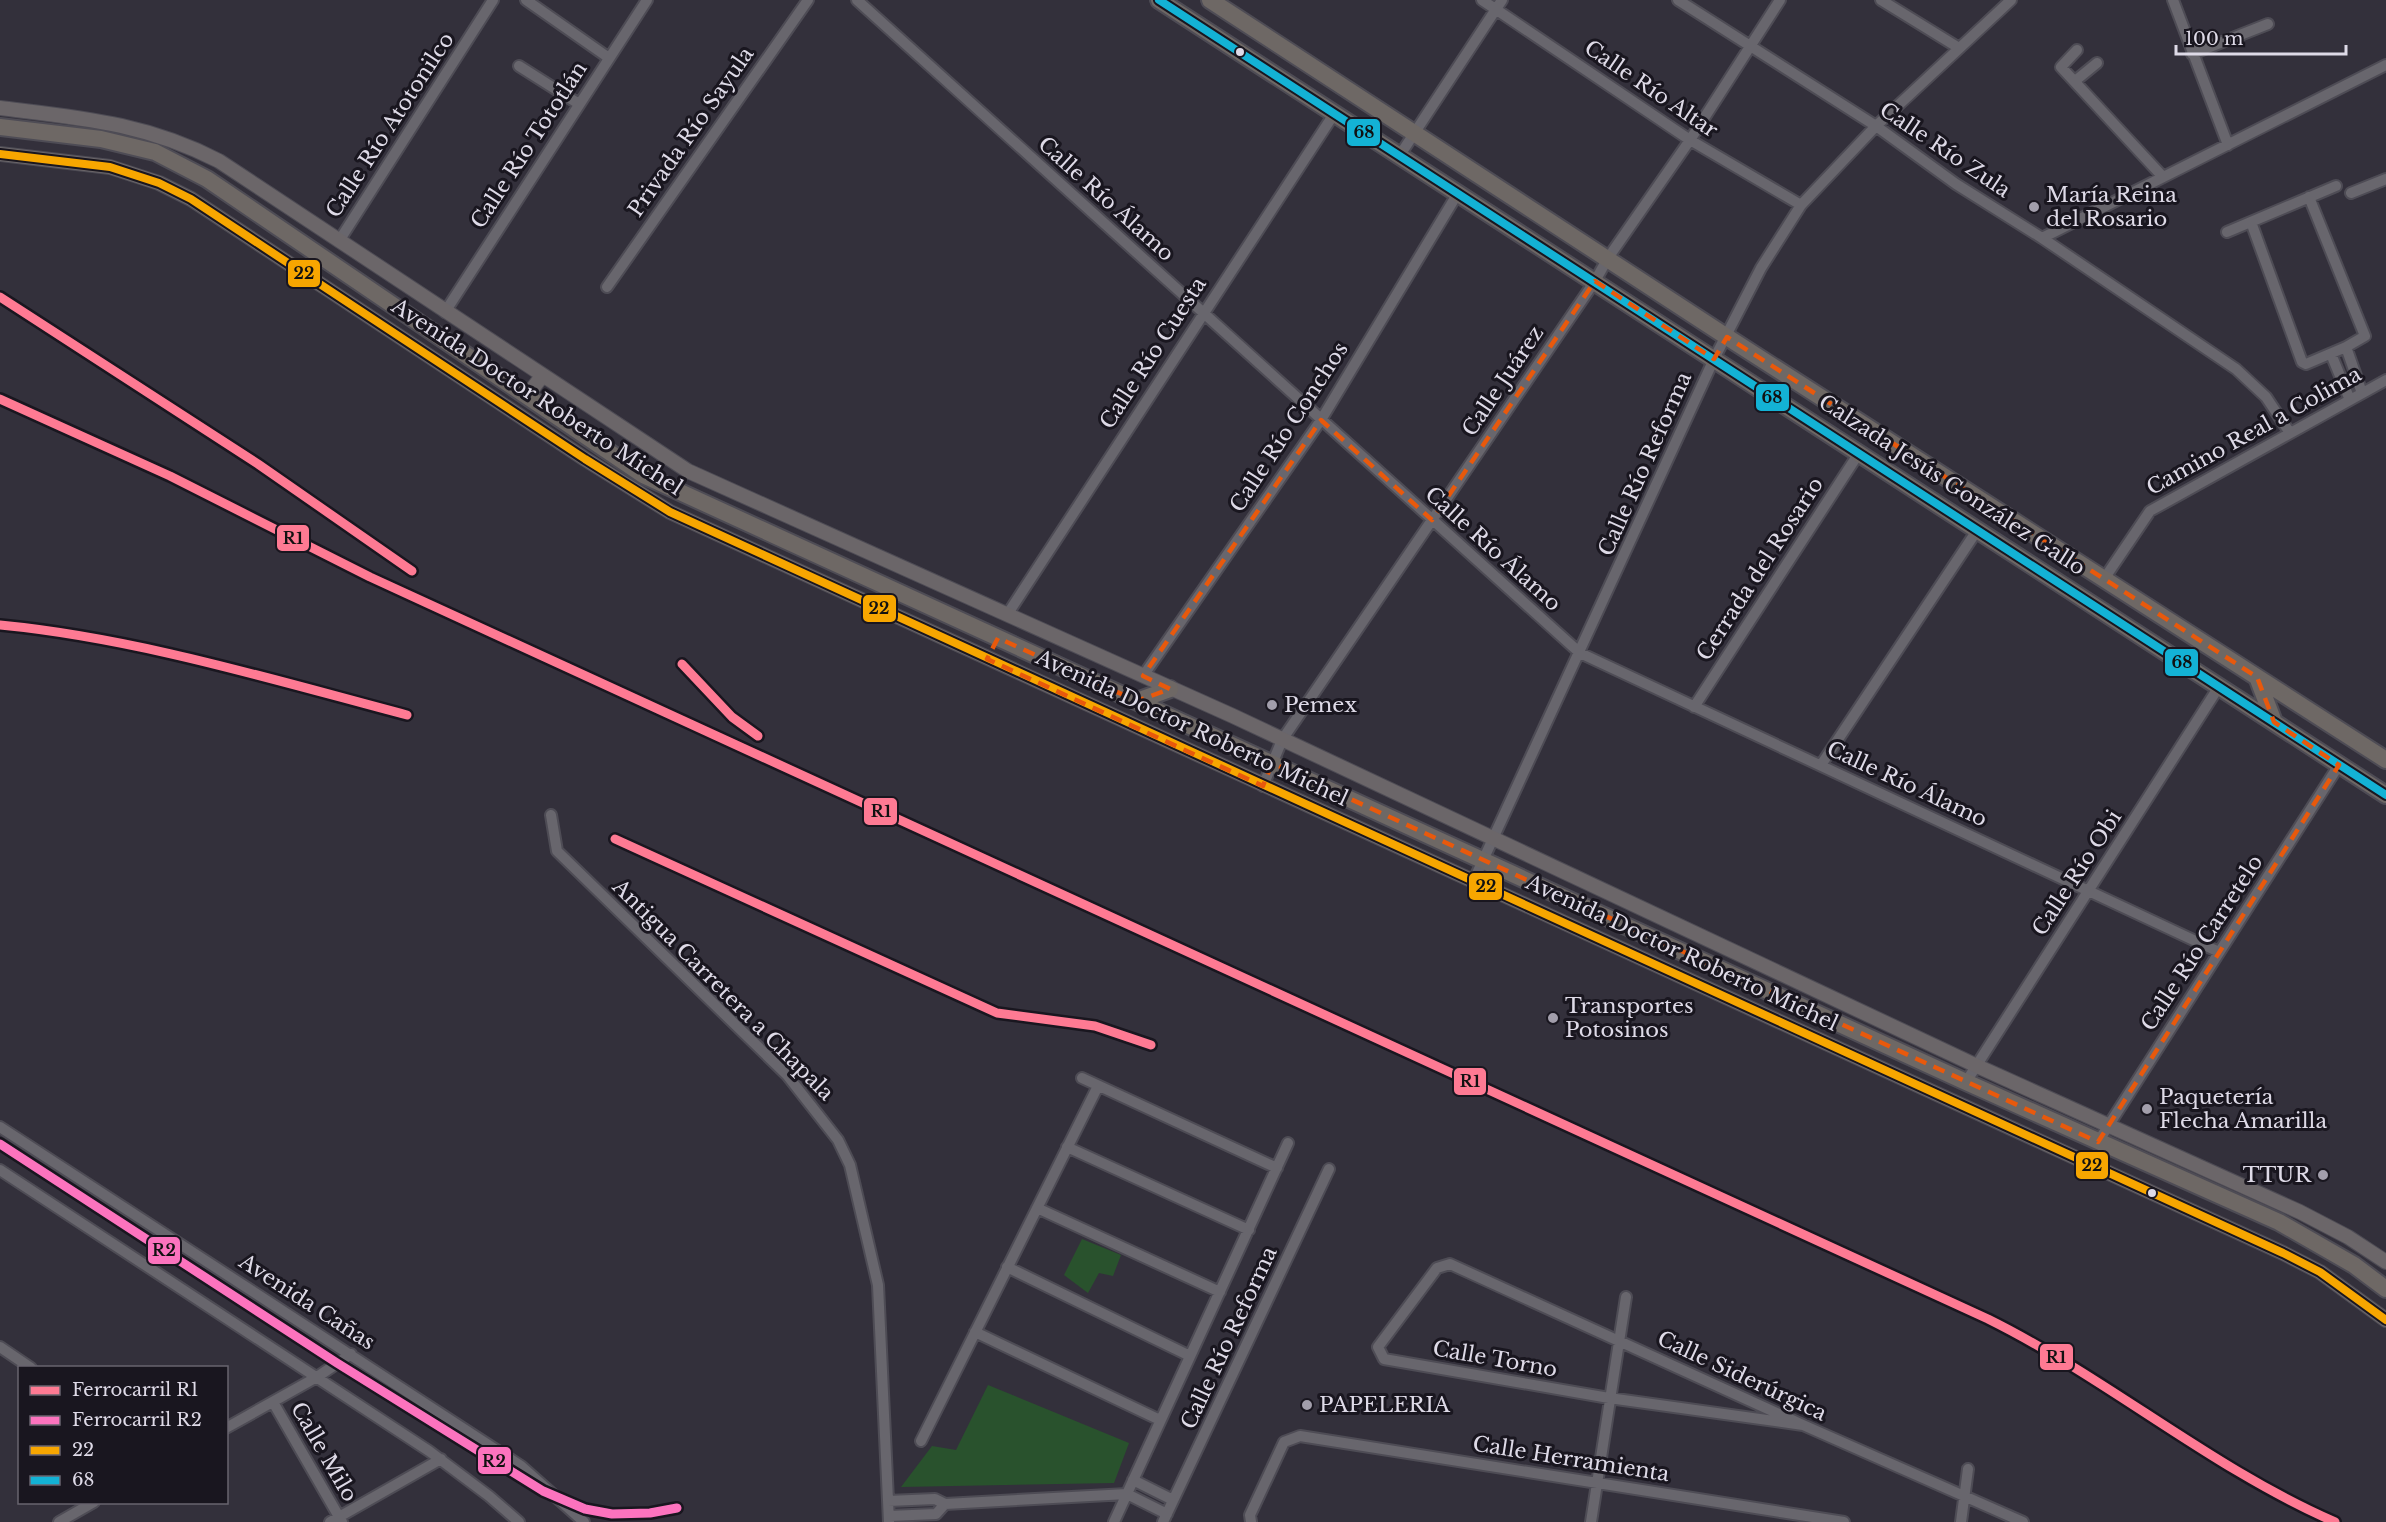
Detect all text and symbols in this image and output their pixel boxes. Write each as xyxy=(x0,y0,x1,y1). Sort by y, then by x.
scale bar xyxy=(2176,18,2346,56)
street label: Calle Río Atotonilco xyxy=(320,27,460,223)
text: 100 m xyxy=(2185,28,2243,50)
street label: Calle Río Altar xyxy=(1579,35,1723,143)
street label: Privada Río Sayula xyxy=(623,42,760,222)
unlabelled marker xyxy=(1234,46,1246,58)
street label: Calle Río Tototlán xyxy=(465,57,593,233)
street label: Calle Río Zula xyxy=(1875,97,2016,204)
line badge: 68 xyxy=(1346,118,1381,147)
text: 68 xyxy=(1354,122,1374,142)
street label: Calle Río Álamo xyxy=(1033,131,1179,267)
place label: María Reina del Rosario xyxy=(2046,182,2177,232)
marker: María Reina del Rosario xyxy=(2027,200,2041,214)
line badge: 22 xyxy=(287,259,321,288)
text: 22 xyxy=(294,263,314,283)
street label: Calle Río Cuesta xyxy=(1094,272,1212,434)
street label: Avenida Doctor Roberto Michel xyxy=(386,293,687,501)
street label: Calle Juárez xyxy=(1457,321,1549,441)
street label: Calle Río Conchos xyxy=(1224,337,1354,517)
street label: Camino Real a Colima xyxy=(2142,361,2366,501)
street label: Calle Río Reforma xyxy=(1593,368,1697,560)
line badge: 68 xyxy=(1755,383,1790,412)
text: 68 xyxy=(1762,387,1782,407)
street label: Calzada Jesús González Gallo xyxy=(1814,389,2090,581)
street label: Cerrada del Rosario xyxy=(1691,472,1829,666)
street label: Calle Río Álamo xyxy=(1420,481,1566,617)
line badge: R1 xyxy=(276,524,310,552)
text: R1 xyxy=(283,528,303,548)
line badge: 22 xyxy=(862,594,897,623)
text: 22 xyxy=(869,598,889,618)
street label: Avenida Doctor Roberto Michel xyxy=(1031,644,1352,812)
line badge: 68 xyxy=(2164,648,2199,677)
text: 68 xyxy=(2172,652,2192,672)
place label: Pemex xyxy=(1284,692,1357,718)
marker: Pemex xyxy=(1265,698,1279,712)
street label: Calle Río Álamo xyxy=(1823,735,1991,833)
line badge: R1 xyxy=(863,797,898,826)
text: R1 xyxy=(871,801,891,821)
street label: Calle Río Obi xyxy=(2027,805,2127,941)
street label: Calle Río Carretelo xyxy=(2135,850,2269,1036)
street label: Avenida Doctor Roberto Michel xyxy=(1521,869,1842,1037)
line badge: 22 xyxy=(1468,872,1503,901)
street label: Antigua Carretera a Chapala xyxy=(606,873,839,1106)
text: 22 xyxy=(1476,876,1496,896)
place label: Transportes Potosinos xyxy=(1565,993,1694,1043)
marker: Transportes Potosinos xyxy=(1546,1011,1560,1025)
line badge: R1 xyxy=(1453,1067,1487,1096)
text: R1 xyxy=(1460,1071,1480,1091)
place label: Paquetería Flecha Amarilla xyxy=(2159,1084,2327,1134)
marker: Paquetería Flecha Amarilla xyxy=(2140,1102,2154,1116)
line badge: 22 xyxy=(2075,1151,2109,1180)
text: 22 xyxy=(2082,1155,2102,1175)
place label: TTUR xyxy=(2243,1162,2312,1188)
marker: TTUR xyxy=(2316,1168,2330,1182)
unlabelled marker xyxy=(2146,1187,2158,1199)
line badge: R2 xyxy=(147,1236,181,1265)
text: R2 xyxy=(152,1240,176,1260)
street label: Calle Río Reforma xyxy=(1175,1242,1283,1433)
street label: Avenida Cañas xyxy=(233,1248,380,1356)
street label: Calle Siderúrgica xyxy=(1653,1325,1831,1427)
street label: Calle Torno xyxy=(1431,1335,1559,1383)
line badge: R1 xyxy=(2039,1343,2074,1371)
text: R1 xyxy=(2046,1347,2066,1367)
legend xyxy=(18,1366,228,1504)
text: Ferrocarril R1 xyxy=(72,1379,199,1401)
place label: PAPELERIA xyxy=(1319,1392,1451,1418)
street label: Calle Milo xyxy=(285,1398,363,1506)
marker: PAPELERIA xyxy=(1300,1398,1314,1412)
text: Ferrocarril R2 xyxy=(72,1409,202,1431)
street label: Calle Herramienta xyxy=(1471,1431,1671,1487)
text: 22 xyxy=(72,1439,94,1461)
line badge: R2 xyxy=(477,1446,512,1475)
text: R2 xyxy=(482,1451,506,1471)
text: 68 xyxy=(72,1469,94,1491)

